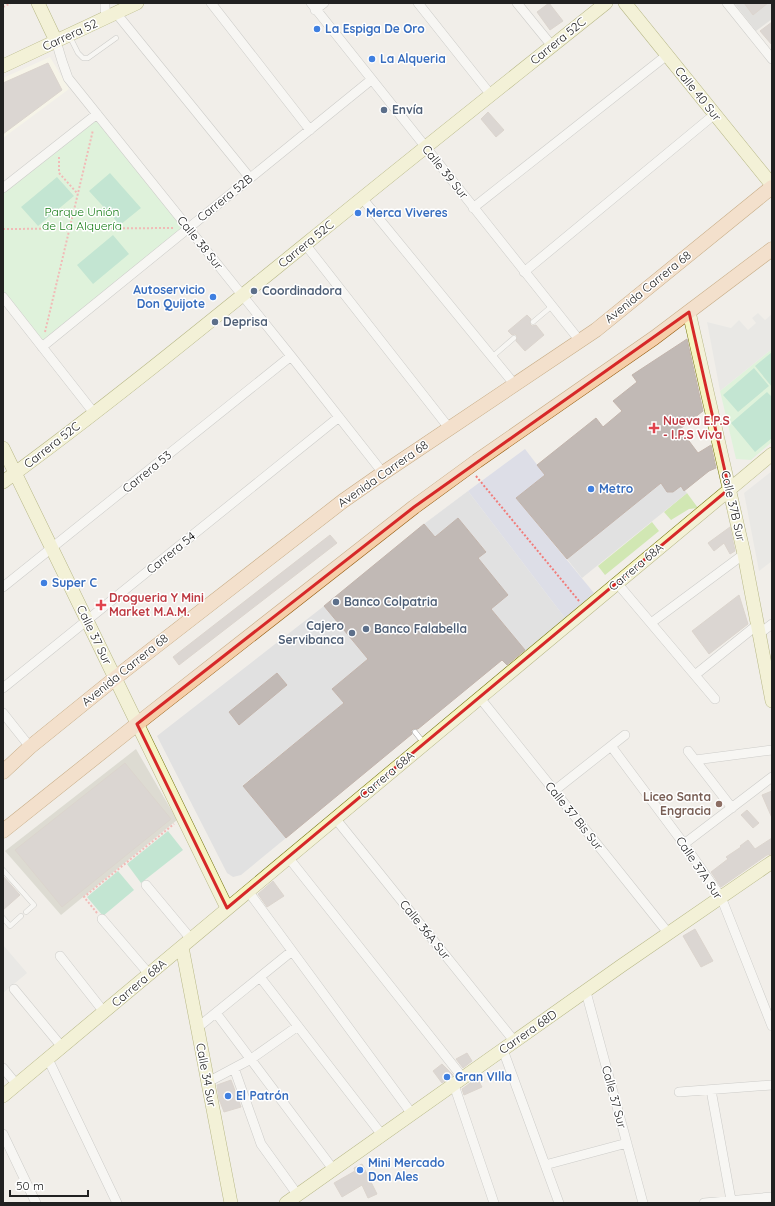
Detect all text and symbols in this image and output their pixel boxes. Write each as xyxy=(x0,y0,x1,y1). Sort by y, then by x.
street label: Carrera 52C xyxy=(527,14,589,67)
street label: Carrera 52 xyxy=(40,15,100,54)
place label: La Espiga De Oro xyxy=(325,21,425,36)
marker: La Espiga De Oro xyxy=(312,24,322,34)
place label: La Alqueria xyxy=(380,51,446,66)
marker: La Alqueria xyxy=(367,54,377,64)
street label: Calle 40 Sur xyxy=(672,64,725,124)
place label: Envía xyxy=(392,102,423,117)
marker: Envía xyxy=(379,105,389,115)
street label: Calle 39 Sur xyxy=(419,142,472,202)
street label: Carrera 52B xyxy=(194,171,256,224)
park label: Parque Unión de La Alquería xyxy=(42,204,122,233)
place label: Merca Viveres xyxy=(366,205,448,220)
marker: Merca Viveres xyxy=(353,208,363,218)
street label: Calle 38 Sur xyxy=(174,213,227,273)
street label: Carrera 52C xyxy=(275,217,337,270)
street label: Avenida Carrera 68 xyxy=(602,247,694,326)
place label: Autoservicio Don Quijote xyxy=(133,282,205,311)
place label: Coordinadora xyxy=(262,283,342,298)
marker: Coordinadora xyxy=(249,286,259,296)
marker: Autoservicio Don Quijote xyxy=(208,292,218,302)
place label: Deprisa xyxy=(223,314,268,329)
marker: Deprisa xyxy=(210,317,220,327)
place label: Nueva E.P.S - I.P.S Viva xyxy=(663,413,730,442)
street label: Carrera 52C xyxy=(21,418,83,471)
marker: Nueva E.P.S - I.P.S Viva xyxy=(648,422,660,434)
street label: Avenida Carrera 68 xyxy=(335,437,431,510)
street label: Carrera 53 xyxy=(119,447,174,496)
street label: Calle 37B Sur xyxy=(718,469,749,543)
place label: Metro xyxy=(599,481,634,496)
marker: Metro xyxy=(586,484,596,494)
street label: Carrera 54 xyxy=(143,528,198,577)
street label: Carrera 68A xyxy=(605,539,666,594)
place label: Super C xyxy=(52,575,97,590)
marker: Super C xyxy=(39,578,49,588)
place label: Drogueria Y Mini Market M.A.M. xyxy=(109,590,204,619)
place label: Banco Colpatria xyxy=(344,594,437,609)
marker: Banco Colpatria xyxy=(331,597,341,607)
marker: Drogueria Y Mini Market M.A.M. xyxy=(96,600,106,610)
street label: Calle 37 Sur xyxy=(74,603,115,667)
place label: Cajero Servibanca xyxy=(278,618,345,647)
place label: Banco Falabella xyxy=(374,621,467,636)
marker: Banco Falabella xyxy=(361,624,371,634)
marker: Cajero Servibanca xyxy=(347,628,357,638)
street label: Avenida Carrera 68 xyxy=(79,630,171,709)
street label: Carrera 68A xyxy=(356,747,417,802)
street label: Calle 37 Bis Sur xyxy=(542,778,607,853)
place label: Liceo Santa Engracia xyxy=(643,789,711,818)
marker: Liceo Santa Engracia xyxy=(714,799,724,809)
street label: Calle 37A Sur xyxy=(673,834,726,902)
street label: Calle 36A Sur xyxy=(397,897,454,963)
street label: Carrera 68A xyxy=(108,955,169,1010)
street label: Carrera 68D xyxy=(496,1006,560,1057)
street label: Calle 34 Sur xyxy=(193,1042,220,1108)
street label: Calle 37 Sur xyxy=(599,1064,630,1130)
place label: Gran VIlla xyxy=(455,1069,512,1084)
marker: Gran VIlla xyxy=(442,1072,452,1082)
place label: El Patrón xyxy=(236,1088,289,1103)
marker: El Patrón xyxy=(223,1091,233,1101)
place label: Mini Mercado Don Ales xyxy=(368,1155,445,1184)
marker: Mini Mercado Don Ales xyxy=(355,1165,365,1175)
scale bar xyxy=(10,1172,88,1198)
text: 50 m xyxy=(16,1178,44,1193)

